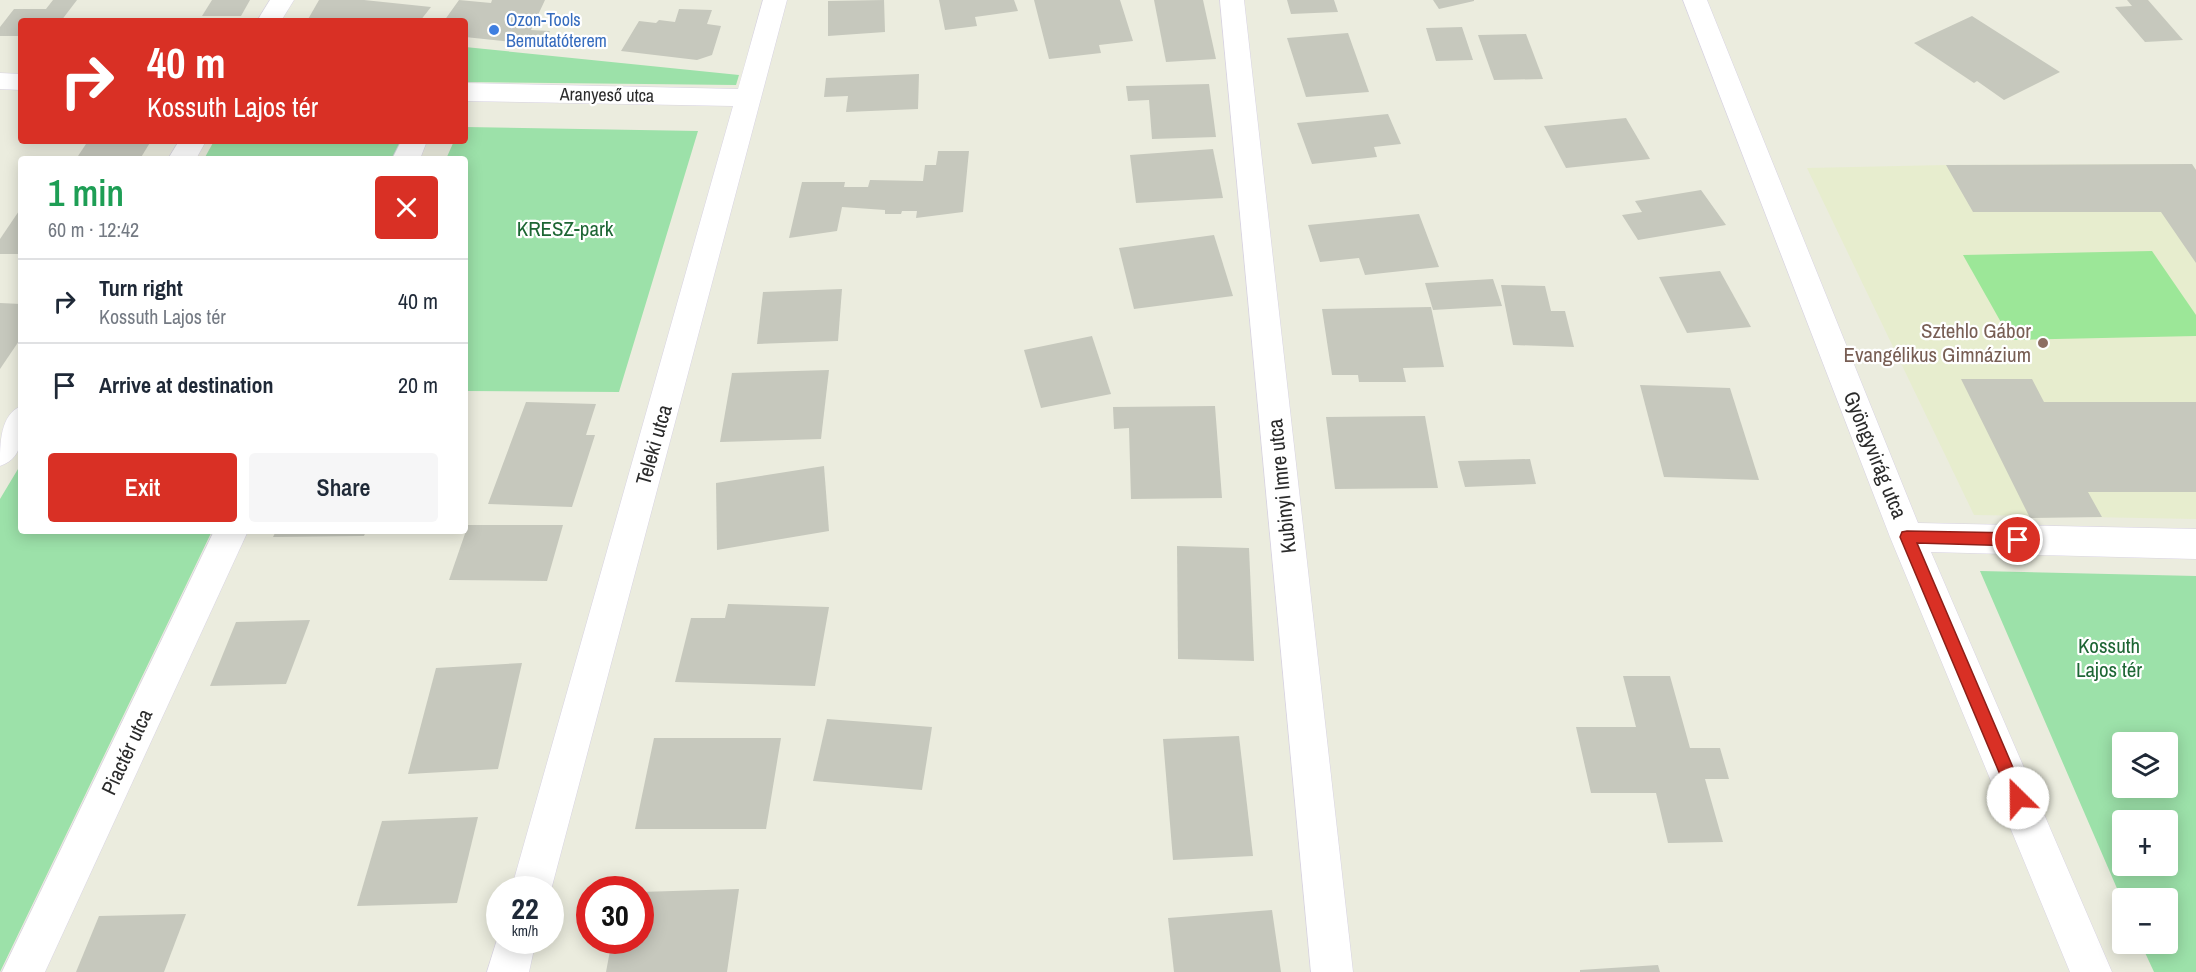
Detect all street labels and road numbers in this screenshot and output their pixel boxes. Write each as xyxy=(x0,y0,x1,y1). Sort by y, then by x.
street label: Aranyeső utca xyxy=(559,81,654,108)
street label: Gyöngyvirág utca xyxy=(1837,387,1914,523)
street label: Teleki utca xyxy=(628,401,679,488)
street label: Kubinyi Imre utca xyxy=(1260,417,1303,555)
street label: Piactér utca xyxy=(94,704,159,800)

